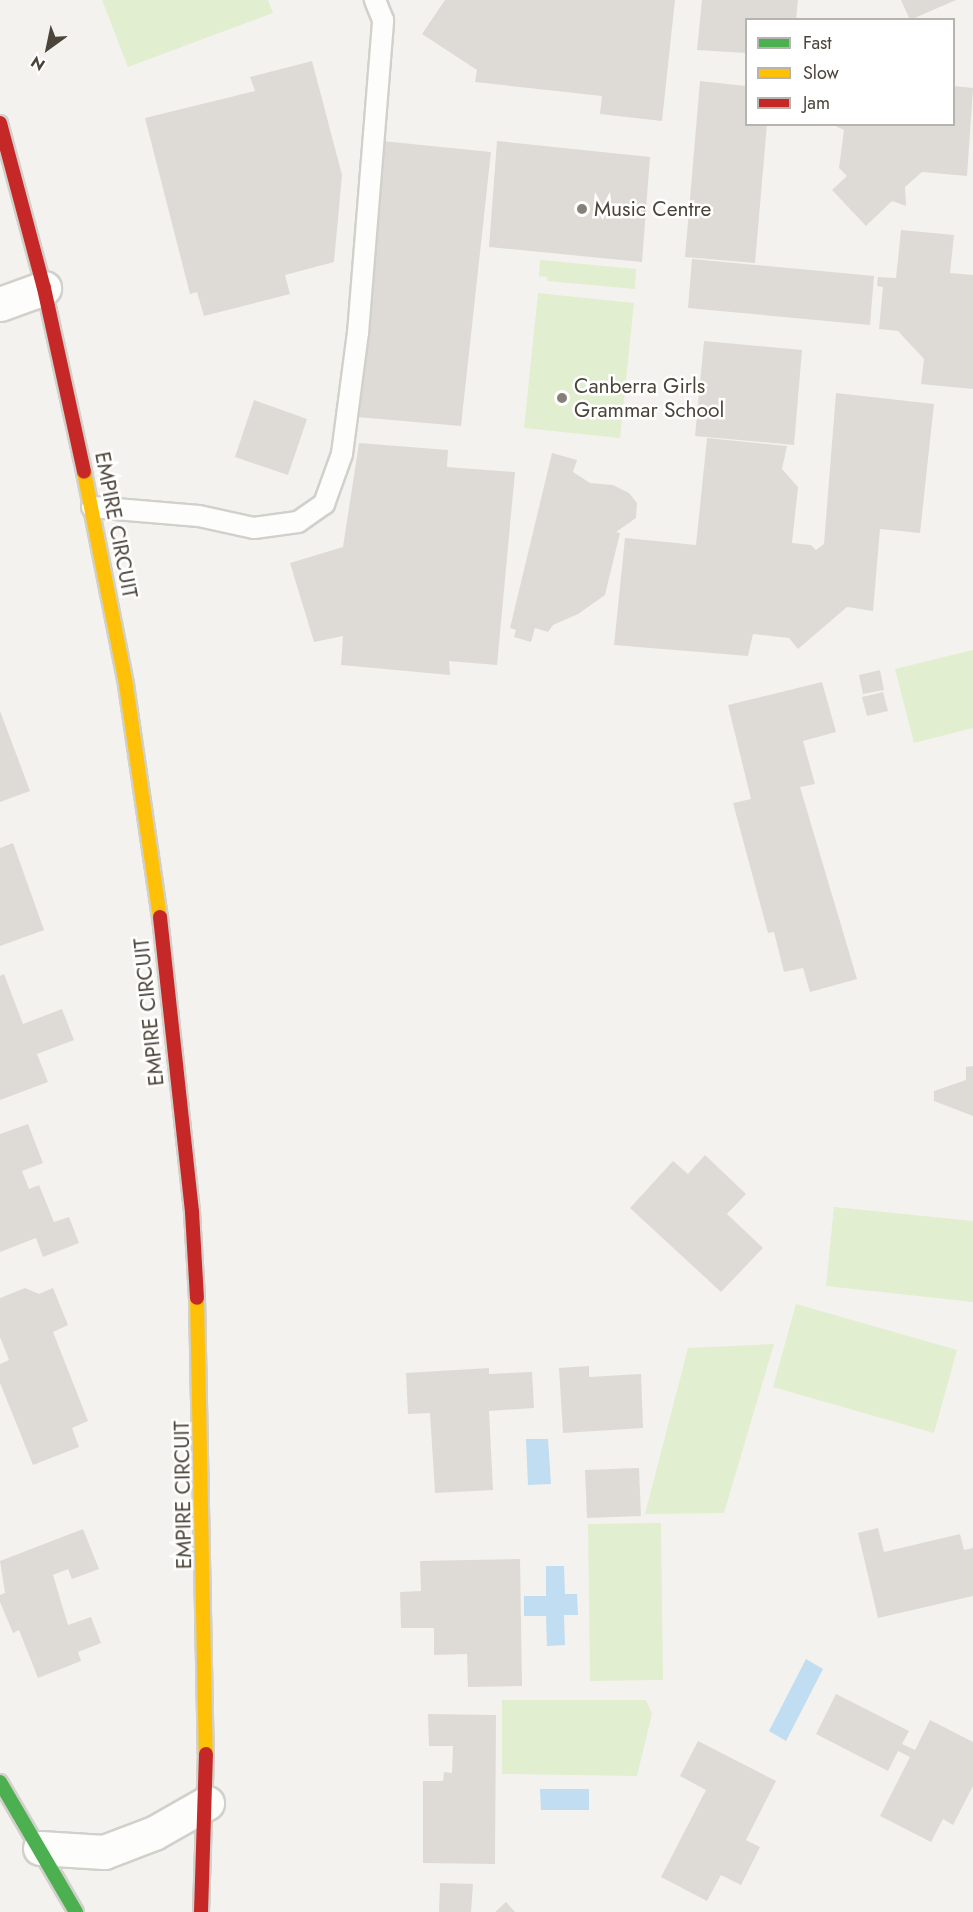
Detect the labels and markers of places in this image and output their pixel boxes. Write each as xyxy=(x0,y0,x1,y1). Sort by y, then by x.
place label: Music Centre xyxy=(594,196,711,222)
marker: Music Centre xyxy=(575,202,589,216)
place label: Canberra Girls Grammar School xyxy=(574,373,724,423)
marker: Canberra Girls Grammar School xyxy=(555,391,569,405)

